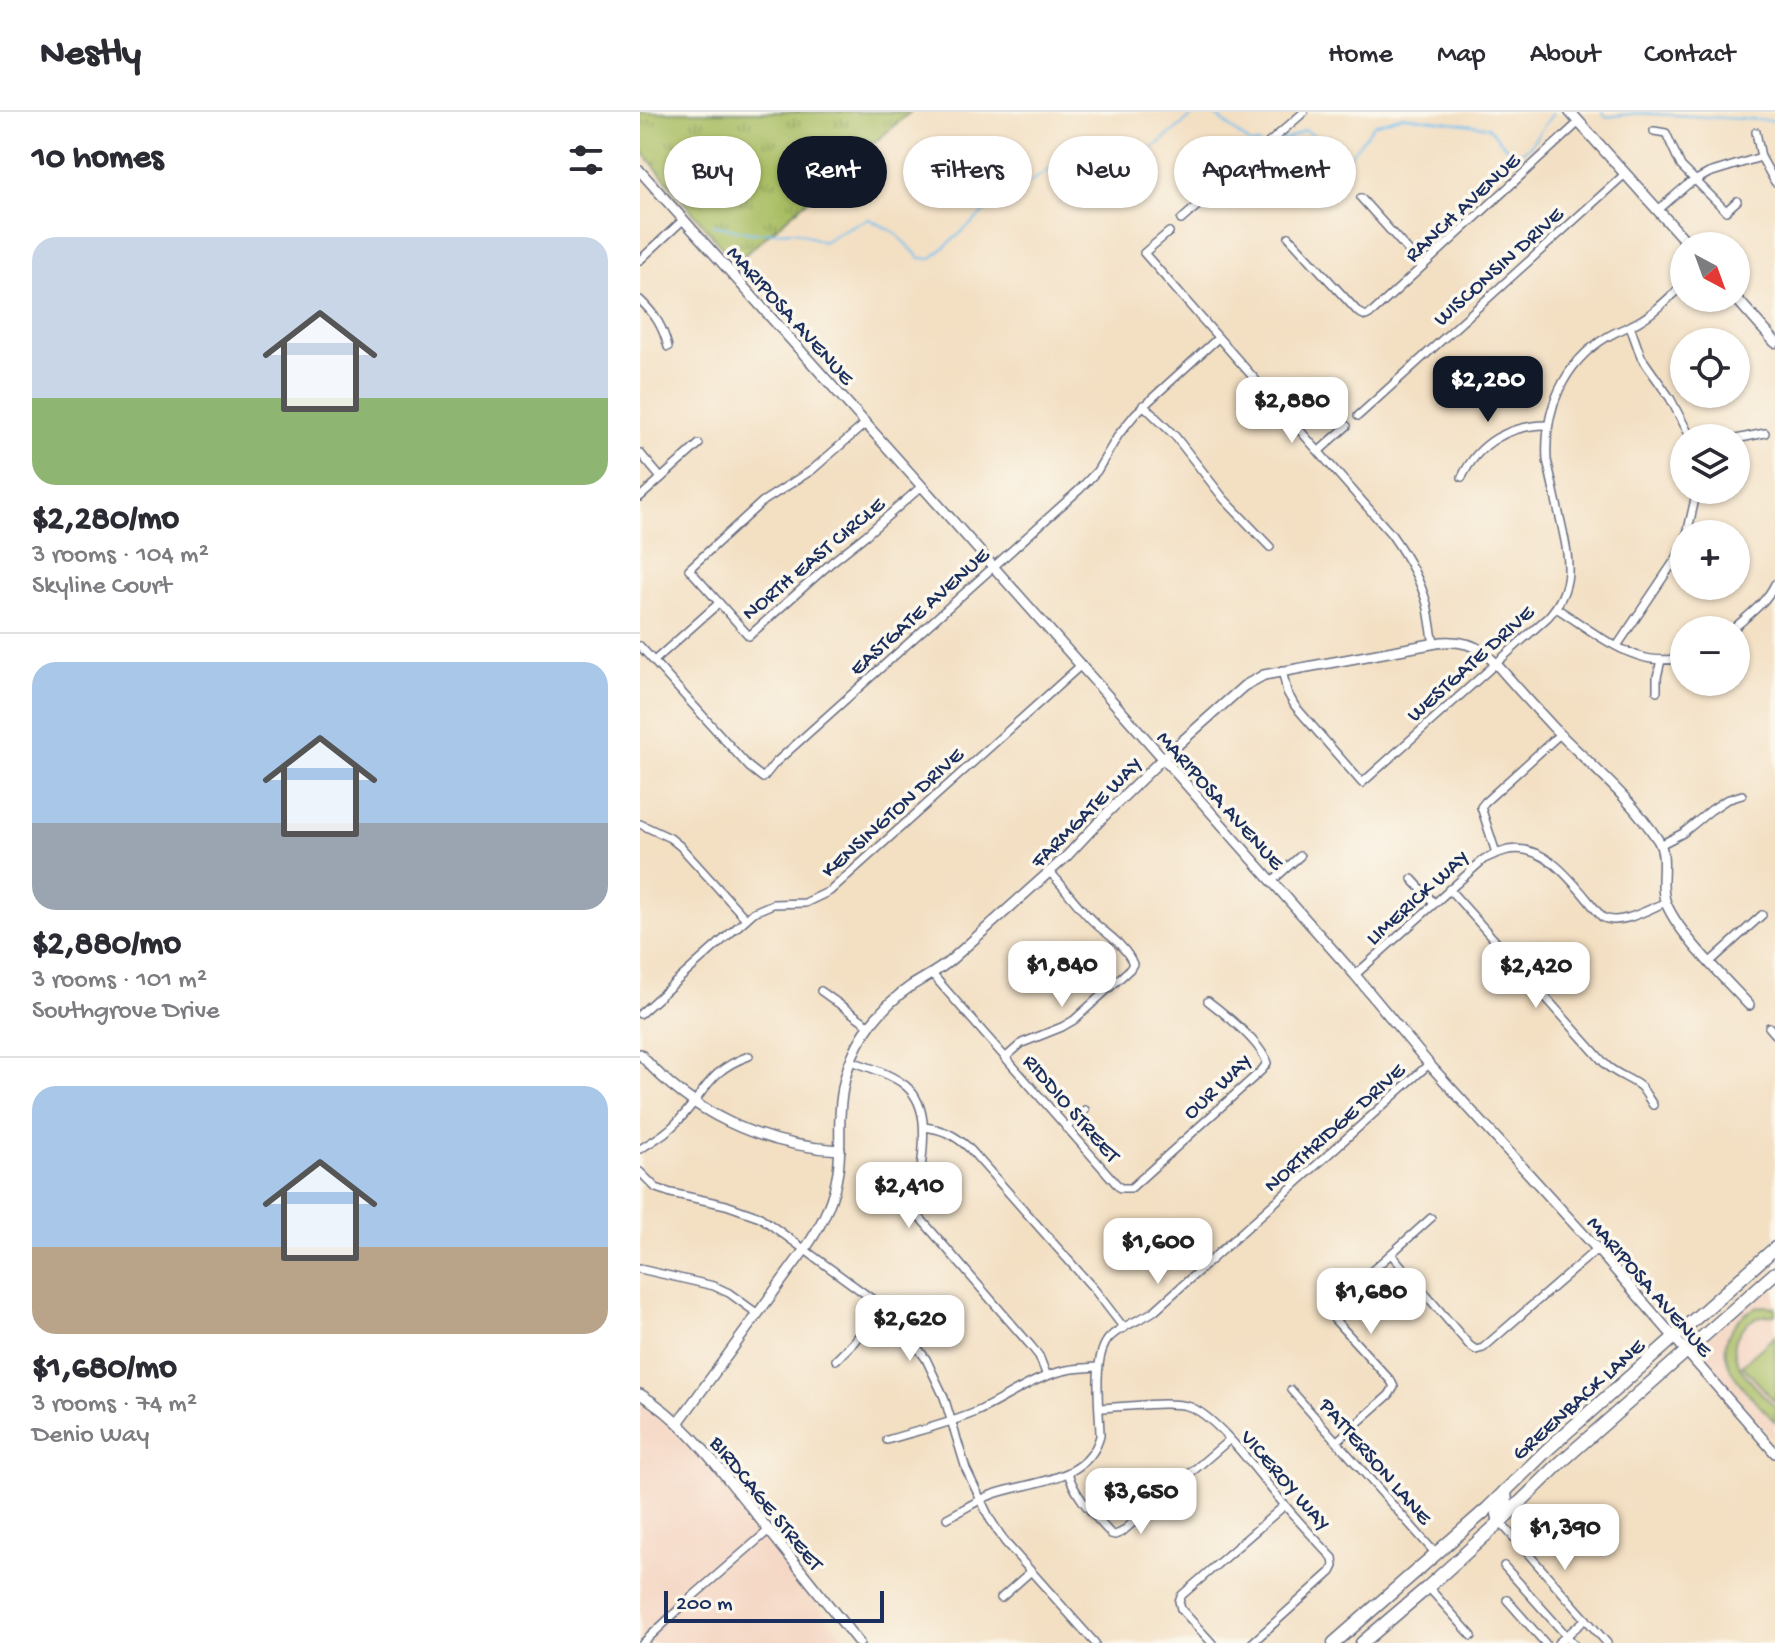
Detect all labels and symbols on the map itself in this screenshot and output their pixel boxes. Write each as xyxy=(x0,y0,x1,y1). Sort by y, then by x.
street label: RANCH AVENUE xyxy=(1401,148,1528,269)
street label: WISCONSIN DRIVE xyxy=(1429,202,1571,333)
north arrow xyxy=(1670,232,1750,312)
street label: MARIPOSA AVENUE xyxy=(720,242,859,393)
pin: $2,280 xyxy=(1423,356,1553,424)
pin: $2,880 xyxy=(1227,377,1357,445)
street label: NORTH EAST CIRCLE xyxy=(738,492,892,627)
street label: EASTGATE AVENUE xyxy=(845,542,997,683)
street label: WESTGATE DRIVE xyxy=(1403,600,1542,729)
street label: MARIPOSA AVENUE xyxy=(1150,727,1289,878)
street label: KENSINGTON DRIVE xyxy=(817,742,971,885)
street label: FARMGATE WAY xyxy=(1026,753,1149,876)
street label: LIMERICK WAY xyxy=(1362,846,1476,952)
pin: $1,840 xyxy=(997,941,1127,1009)
pin: $2,420 xyxy=(1471,942,1601,1010)
street label: RIDDIO STREET xyxy=(1016,1050,1125,1170)
street label: OUR WAY xyxy=(1179,1050,1259,1126)
street label: NORTHRIDGE DRIVE xyxy=(1260,1058,1413,1199)
pin: $2,410 xyxy=(844,1162,974,1230)
street label: MARIPOSA AVENUE xyxy=(1580,1212,1717,1364)
pin: $1,600 xyxy=(1093,1218,1223,1286)
pin: $1,680 xyxy=(1306,1268,1436,1336)
pin: $2,620 xyxy=(845,1295,975,1363)
street label: GREENBACK LANE xyxy=(1508,1334,1652,1467)
street label: PATTERSON LANE xyxy=(1311,1393,1437,1532)
street label: VICEROY WAY xyxy=(1232,1425,1335,1537)
street label: BIRDCAGE STREET xyxy=(702,1431,828,1578)
pin: $3,650 xyxy=(1076,1468,1206,1536)
pin: $1,390 xyxy=(1500,1504,1630,1572)
scale bar xyxy=(664,1587,884,1623)

